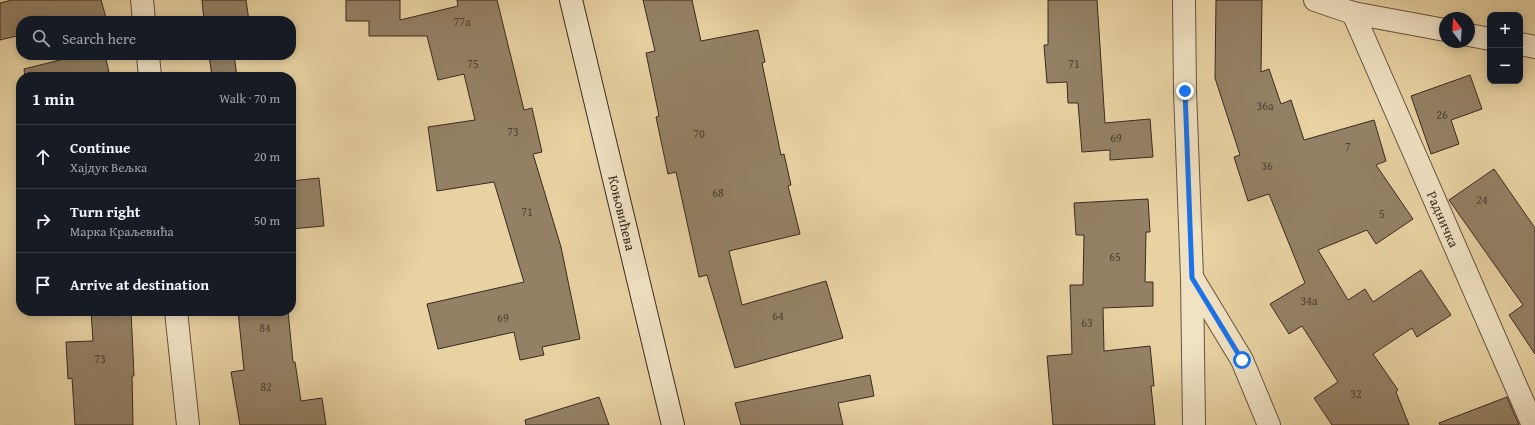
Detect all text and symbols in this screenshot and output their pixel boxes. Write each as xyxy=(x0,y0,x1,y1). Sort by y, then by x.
north arrow xyxy=(1439,12,1475,48)
map controls xyxy=(1487,12,1523,84)
button: + xyxy=(1487,12,1523,48)
house number: 77a xyxy=(453,13,471,30)
search box xyxy=(16,16,296,60)
icon: search xyxy=(30,27,52,49)
text: Search here xyxy=(62,28,136,49)
button: − xyxy=(1487,48,1523,84)
house number: 75 xyxy=(467,55,479,72)
house number: 71 xyxy=(1068,55,1080,72)
route end xyxy=(1176,82,1194,100)
text: 1 min xyxy=(32,86,74,111)
text: Walk · 70 m xyxy=(219,89,280,108)
house number: 36a xyxy=(1256,97,1274,114)
house number: 26 xyxy=(1436,106,1448,123)
house number: 73 xyxy=(507,123,519,140)
house number: 70 xyxy=(693,125,705,142)
house number: 69 xyxy=(1110,129,1122,146)
text: Continue xyxy=(70,137,131,158)
house number: 7 xyxy=(1345,138,1351,155)
icon: ahead xyxy=(32,146,54,168)
text: 20 m xyxy=(254,147,280,166)
house number: 36 xyxy=(1261,157,1273,174)
text: Хајдук Вељка xyxy=(70,158,147,177)
street label: Коњовићева xyxy=(603,173,641,253)
house number: 68 xyxy=(712,184,724,201)
street label: Радничка xyxy=(1422,188,1464,251)
house number: 24 xyxy=(1476,191,1488,208)
text: Turn right xyxy=(70,201,141,222)
house number: 71 xyxy=(521,203,533,220)
house number: 5 xyxy=(1379,205,1385,222)
icon: right xyxy=(32,210,54,232)
text: 50 m xyxy=(254,211,280,230)
text: Марка Краљевића xyxy=(70,222,174,241)
house number: 65 xyxy=(1109,248,1121,265)
icon: arrive xyxy=(32,274,54,296)
text: Arrive at destination xyxy=(70,274,209,295)
house number: 34a xyxy=(1300,292,1318,309)
house number: 64 xyxy=(772,307,784,324)
house number: 69 xyxy=(497,309,509,326)
house number: 63 xyxy=(1081,314,1093,331)
house number: 84 xyxy=(259,319,271,336)
house number: 73 xyxy=(94,350,106,367)
route start xyxy=(1233,351,1251,369)
house number: 82 xyxy=(260,378,272,395)
house number: 32 xyxy=(1350,385,1362,402)

